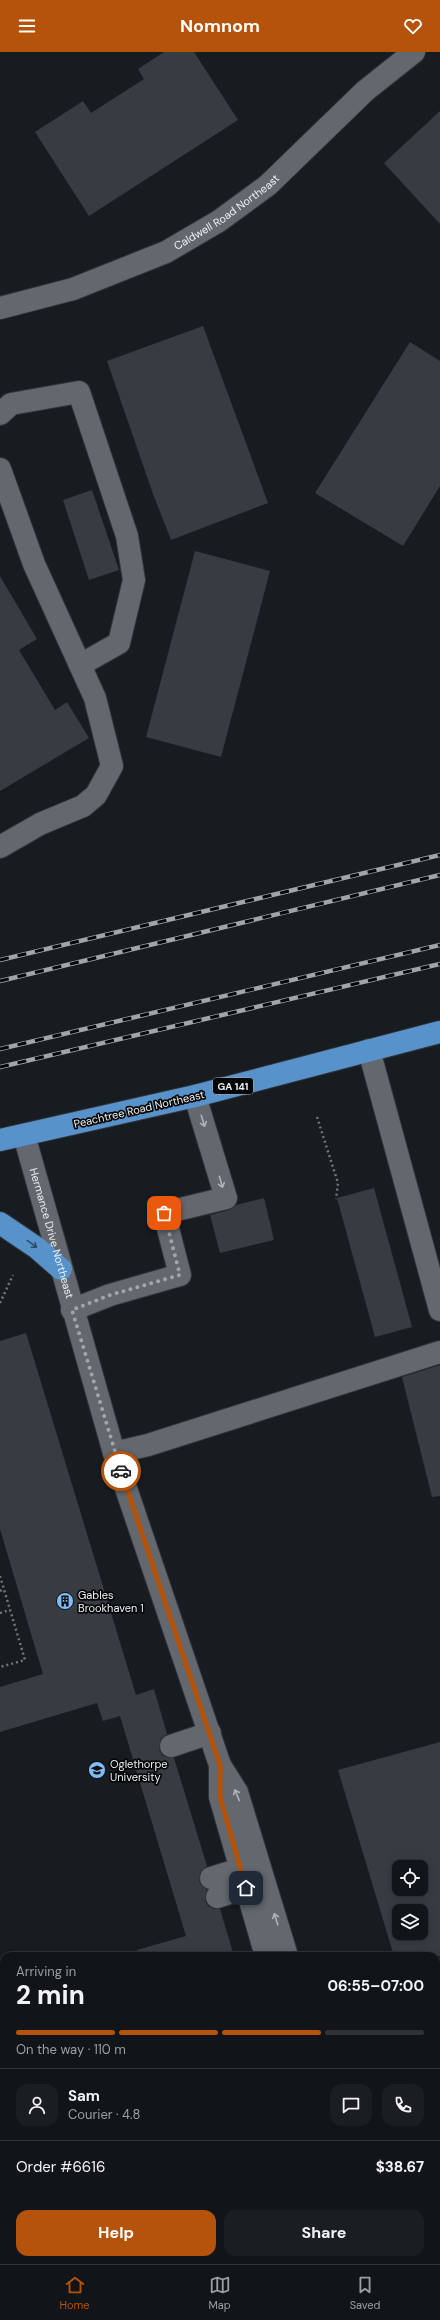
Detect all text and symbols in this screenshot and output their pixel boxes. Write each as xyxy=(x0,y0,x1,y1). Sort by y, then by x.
text: Nomnom xyxy=(180,14,260,38)
icon: menu xyxy=(16,15,38,37)
icon: heart xyxy=(402,15,424,37)
street label: Caldwell Road Northeast xyxy=(171,171,282,253)
road number: GA 141 xyxy=(213,1078,253,1094)
street label: Peachtree Road Northeast xyxy=(72,1087,206,1131)
one-way arrow xyxy=(200,1114,207,1127)
street label: Hermance Drive Northeast xyxy=(27,1166,77,1300)
one-way arrow xyxy=(218,1176,225,1189)
pin xyxy=(147,1196,181,1230)
icon: bag xyxy=(153,1202,175,1224)
one-way arrow xyxy=(26,1240,37,1248)
courier xyxy=(101,1451,141,1491)
icon: car xyxy=(110,1460,132,1482)
place label: Gables Brookhaven 1 xyxy=(78,1588,144,1615)
building icon: Gables Brookhaven 1 xyxy=(55,1591,75,1611)
place label: Oglethorpe University xyxy=(110,1757,168,1784)
school or university icon: Oglethorpe University xyxy=(87,1760,107,1780)
one-way arrow xyxy=(233,1789,241,1801)
map controls xyxy=(392,1860,428,1940)
button: locate xyxy=(392,1860,428,1896)
pin xyxy=(229,1871,263,1905)
icon: home xyxy=(235,1877,257,1899)
button: layers xyxy=(392,1904,428,1940)
one-way arrow xyxy=(271,1913,279,1925)
text: Arriving in xyxy=(16,1963,76,1980)
text: 06:55–07:00 xyxy=(328,1976,424,1996)
text: 2 min xyxy=(16,1978,85,2012)
text: On the way · 110 m xyxy=(16,2041,126,2058)
button: person xyxy=(16,2084,58,2126)
button: chat xyxy=(330,2084,372,2126)
button: phone xyxy=(382,2084,424,2126)
text: Sam xyxy=(68,2086,100,2106)
text: Courier · 4.8 xyxy=(68,2106,140,2123)
text: Order #6616 xyxy=(16,2157,105,2177)
text: $38.67 xyxy=(376,2157,424,2177)
button: Help xyxy=(16,2210,216,2256)
button: Share xyxy=(224,2210,424,2256)
tab: Home xyxy=(59,2274,90,2312)
tab: Map xyxy=(209,2274,231,2312)
tab: Saved xyxy=(350,2274,380,2312)

